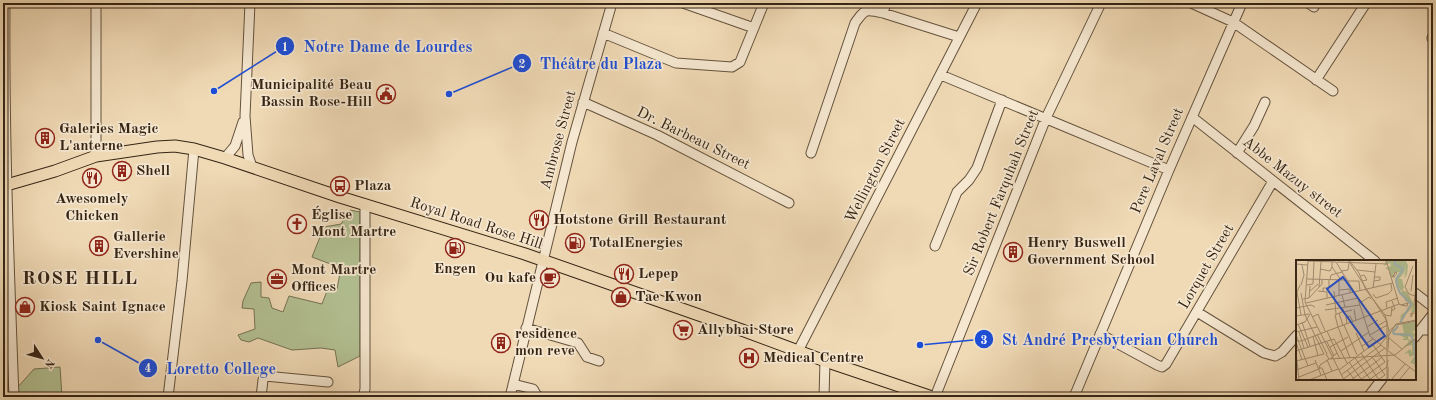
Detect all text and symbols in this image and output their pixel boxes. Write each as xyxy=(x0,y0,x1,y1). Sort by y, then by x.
callout: Notre Dame de Lourdes xyxy=(275,32,480,60)
text: Notre Dame de Lourdes xyxy=(304,40,473,56)
text: 1 xyxy=(282,42,288,54)
callout: Théâtre du Plaza xyxy=(512,49,670,77)
text: Théâtre du Plaza xyxy=(540,57,662,73)
text: 2 xyxy=(519,59,526,71)
place label: Municipalité Beau Bassin Rose-Hill xyxy=(251,78,372,110)
public building icon: Municipalité Beau Bassin Rose-Hill xyxy=(375,83,397,105)
street label: Ambrose Street xyxy=(539,89,579,191)
street label: Dr. Barbeau Street xyxy=(634,105,752,173)
street label: Pere Laval Street xyxy=(1129,106,1187,216)
street label: Sir Robert Farquhah Street xyxy=(962,108,1042,278)
street label: Wellington Street xyxy=(843,117,909,225)
place label: Galeries Magic L'anterne xyxy=(59,122,159,154)
building icon: Galeries Magic L'anterne xyxy=(34,127,56,149)
street label: Abbe Mazuy street xyxy=(1239,135,1345,221)
building icon: Shell xyxy=(111,160,133,182)
place label: Shell xyxy=(136,164,170,179)
restaurant icon: Awesomely Chicken xyxy=(81,167,103,189)
bus stop icon: Plaza xyxy=(329,175,351,197)
place label: Plaza xyxy=(354,179,392,194)
place label: Awesomely Chicken xyxy=(55,192,129,224)
street label: Royal Road Rose Hill xyxy=(408,195,544,253)
place label: Église Mont Martre xyxy=(311,205,396,240)
restaurant icon: Hotstone Grill Restaurant xyxy=(528,209,550,231)
church icon: Église Mont Martre xyxy=(286,213,308,235)
place label: Hotstone Grill Restaurant xyxy=(553,213,727,228)
street label: Lorquet Street xyxy=(1177,222,1237,312)
place label: Gallerie Evershine xyxy=(113,230,179,262)
fuel station icon: TotalEnergies xyxy=(564,232,586,254)
building icon: Gallerie Evershine xyxy=(88,235,110,257)
place label: TotalEnergies xyxy=(589,236,683,251)
place label: Henry Buswell Government School xyxy=(1027,236,1155,268)
fuel station icon: Engen xyxy=(444,237,466,259)
building icon: Henry Buswell Government School xyxy=(1002,241,1024,263)
inset map xyxy=(1296,260,1416,380)
place label: Engen xyxy=(434,262,476,277)
place label: Mont Martre Offices xyxy=(291,263,376,295)
restaurant icon: Lepep xyxy=(613,263,635,285)
cafe icon: Ou kafe xyxy=(539,267,561,289)
place label: Lepep xyxy=(638,267,679,282)
office icon: Mont Martre Offices xyxy=(266,268,288,290)
district label: ROSE HILL xyxy=(22,270,138,289)
place label: Ou kafe xyxy=(485,271,536,286)
shop icon: Tae Kwon xyxy=(610,286,632,308)
place label: Tae Kwon xyxy=(635,290,702,305)
shop icon: Kiosk Saint Ignace xyxy=(14,296,36,318)
place label: Kiosk Saint Ignace xyxy=(39,300,166,315)
supermarket icon: Allybhai Store xyxy=(672,319,694,341)
place label: Allybhai Store xyxy=(697,323,794,338)
callout: St André Presbyterian Church xyxy=(974,325,1226,353)
place label: residence mon reve xyxy=(515,327,577,359)
building icon: residence mon reve xyxy=(490,332,512,354)
text: St André Presbyterian Church xyxy=(1002,333,1218,349)
text: 3 xyxy=(981,335,988,347)
north arrow xyxy=(22,338,62,378)
hospital icon: Medical Centre xyxy=(738,347,760,369)
place label: Medical Centre xyxy=(763,351,864,366)
callout: Loretto College xyxy=(138,354,284,382)
text: N xyxy=(42,356,56,370)
text: Loretto College xyxy=(166,362,276,378)
text: 4 xyxy=(145,363,152,375)

